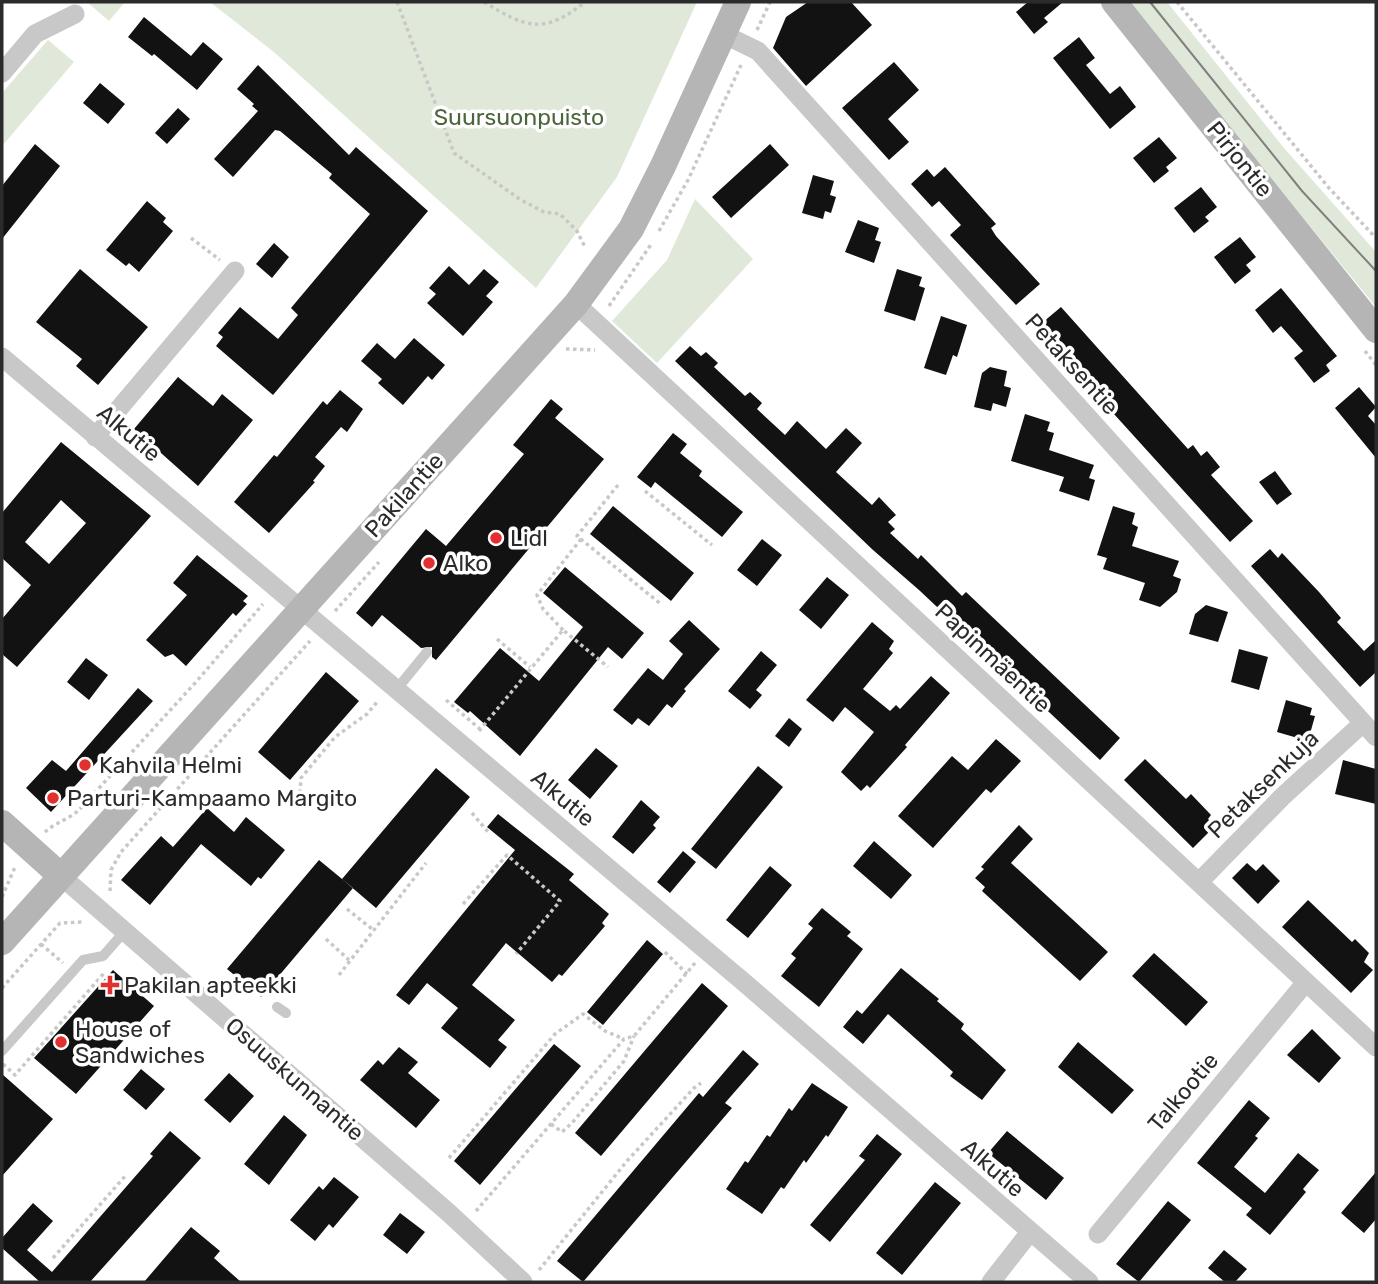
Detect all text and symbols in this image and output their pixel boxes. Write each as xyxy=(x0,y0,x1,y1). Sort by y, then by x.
park label: Suursuonpuisto xyxy=(434,103,604,131)
street label: Pirjontie xyxy=(1201,115,1279,203)
street label: Petaksentie xyxy=(1019,308,1125,420)
street label: Alkutie xyxy=(92,398,166,468)
street label: Pakilantie xyxy=(359,447,449,543)
place label: Lidl xyxy=(510,524,548,552)
marker: Lidl xyxy=(488,530,504,546)
place label: Alko xyxy=(443,549,489,577)
marker: Alko xyxy=(421,555,437,571)
street label: Papinmäentie xyxy=(929,597,1057,719)
street label: Petaksenkuja xyxy=(1202,724,1324,844)
place label: Kahvila Helmi xyxy=(99,751,242,779)
marker: Kahvila Helmi xyxy=(77,757,93,773)
street label: Alkutie xyxy=(526,763,600,833)
place label: Parturi-Kampaamo Margito xyxy=(67,784,357,812)
marker: Parturi-Kampaamo Margito xyxy=(45,790,61,806)
place label: Pakilan apteekki xyxy=(124,971,297,999)
marker: Pakilan apteekki xyxy=(102,977,118,993)
street label: Osuuskunnantie xyxy=(220,1011,370,1147)
place label: House of Sandwiches xyxy=(75,1015,205,1069)
marker: House of Sandwiches xyxy=(53,1034,69,1050)
street label: Talkootie xyxy=(1142,1047,1224,1137)
street label: Alkutie xyxy=(956,1133,1030,1203)

